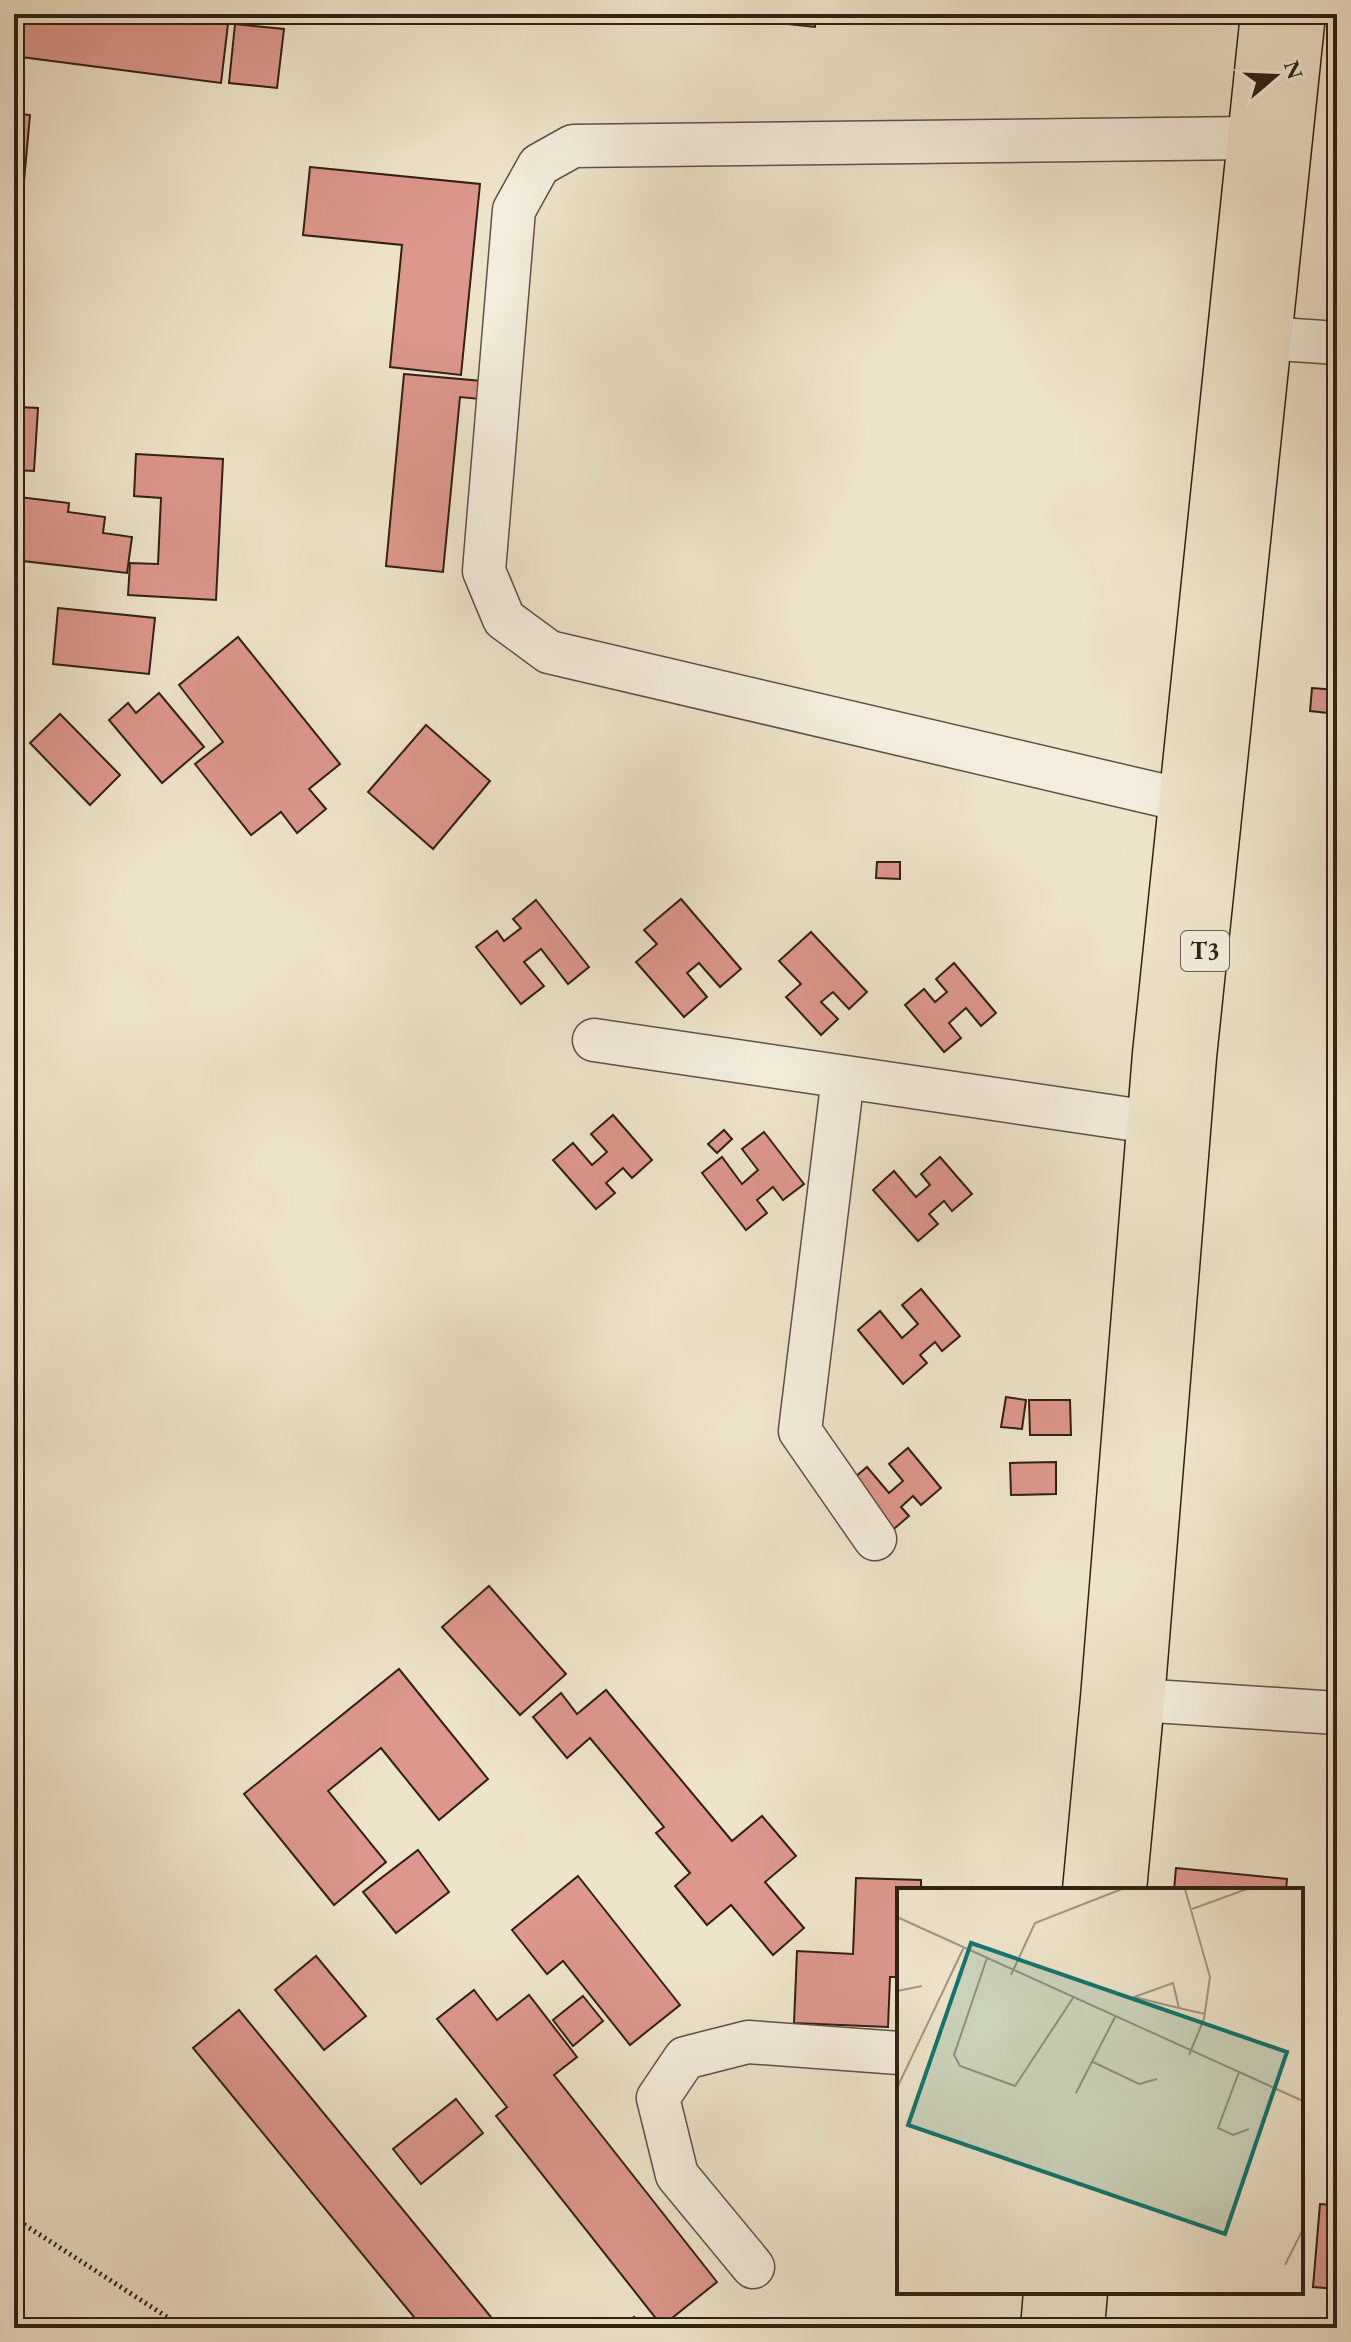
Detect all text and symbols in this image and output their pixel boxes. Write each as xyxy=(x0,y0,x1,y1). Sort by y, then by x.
north arrow xyxy=(1235,36,1315,116)
text: N xyxy=(1277,57,1310,83)
road number: T3 xyxy=(1181,931,1229,971)
inset map xyxy=(897,1888,1303,2294)

